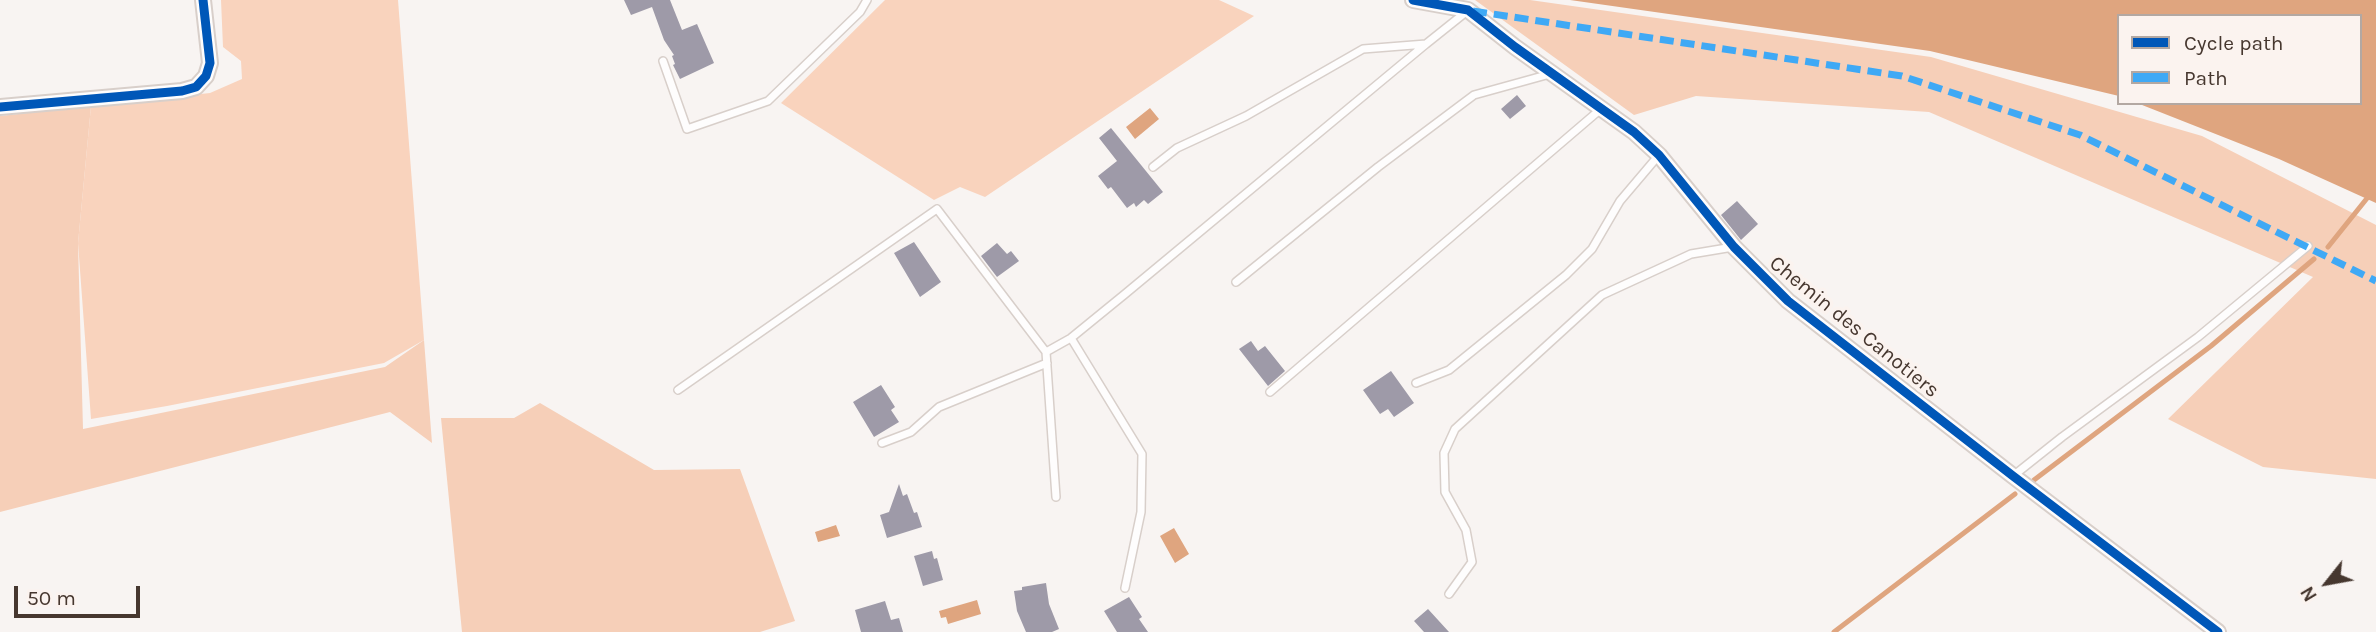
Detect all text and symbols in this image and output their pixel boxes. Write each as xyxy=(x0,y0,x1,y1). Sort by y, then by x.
legend xyxy=(2117,14,2362,105)
text: Cycle path xyxy=(2184,31,2284,55)
text: Path xyxy=(2184,66,2228,90)
street label: Chemin des Canotiers xyxy=(1764,251,1944,403)
north arrow xyxy=(2292,548,2362,618)
scale bar xyxy=(18,572,144,616)
text: N xyxy=(2296,582,2322,605)
text: 50 m xyxy=(27,586,76,610)

